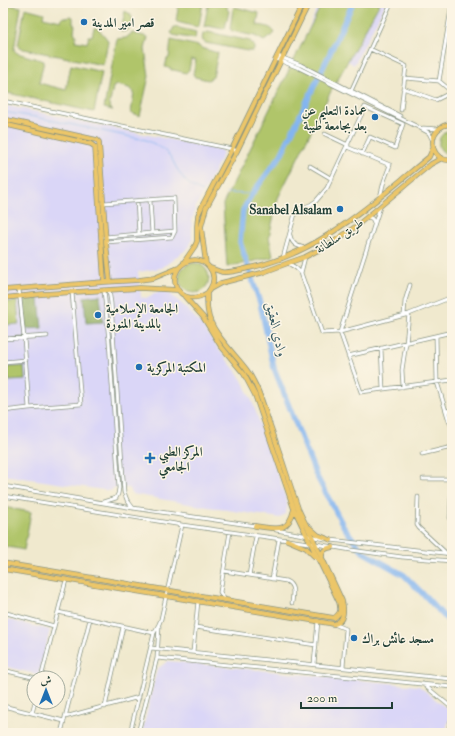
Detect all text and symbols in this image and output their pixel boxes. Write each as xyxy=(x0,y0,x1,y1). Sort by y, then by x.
place label: قصر امير المدينة xyxy=(92,15,155,32)
marker: قصر امير المدينة xyxy=(79,17,89,27)
place label: عمادة التعليم عن بعد بجامعة طيبة xyxy=(302,103,368,134)
marker: عمادة التعليم عن بعد بجامعة طيبة xyxy=(370,112,380,122)
place label: Sanabel Alsalam xyxy=(249,202,333,218)
marker: Sanabel Alsalam xyxy=(335,204,345,214)
street label: طريق سلطانة xyxy=(313,214,367,257)
water label: وادي العقيق xyxy=(259,300,291,359)
place label: الجامعة الإسلامية بالمدينة المنورة xyxy=(106,301,178,332)
marker: الجامعة الإسلامية بالمدينة المنورة xyxy=(93,310,103,320)
place label: المكتبة المركزية xyxy=(147,360,206,376)
marker: المكتبة المركزية xyxy=(134,362,144,372)
place label: المركز الطبي الجامعي xyxy=(159,444,203,479)
marker: المركز الطبي الجامعي xyxy=(144,452,156,464)
place label: مسجد عائش براك xyxy=(362,631,434,647)
marker: مسجد عائش براك xyxy=(349,633,359,643)
north arrow xyxy=(26,670,66,710)
text: ش xyxy=(41,674,52,687)
scale bar xyxy=(301,684,392,710)
text: 200 m xyxy=(307,691,338,706)

